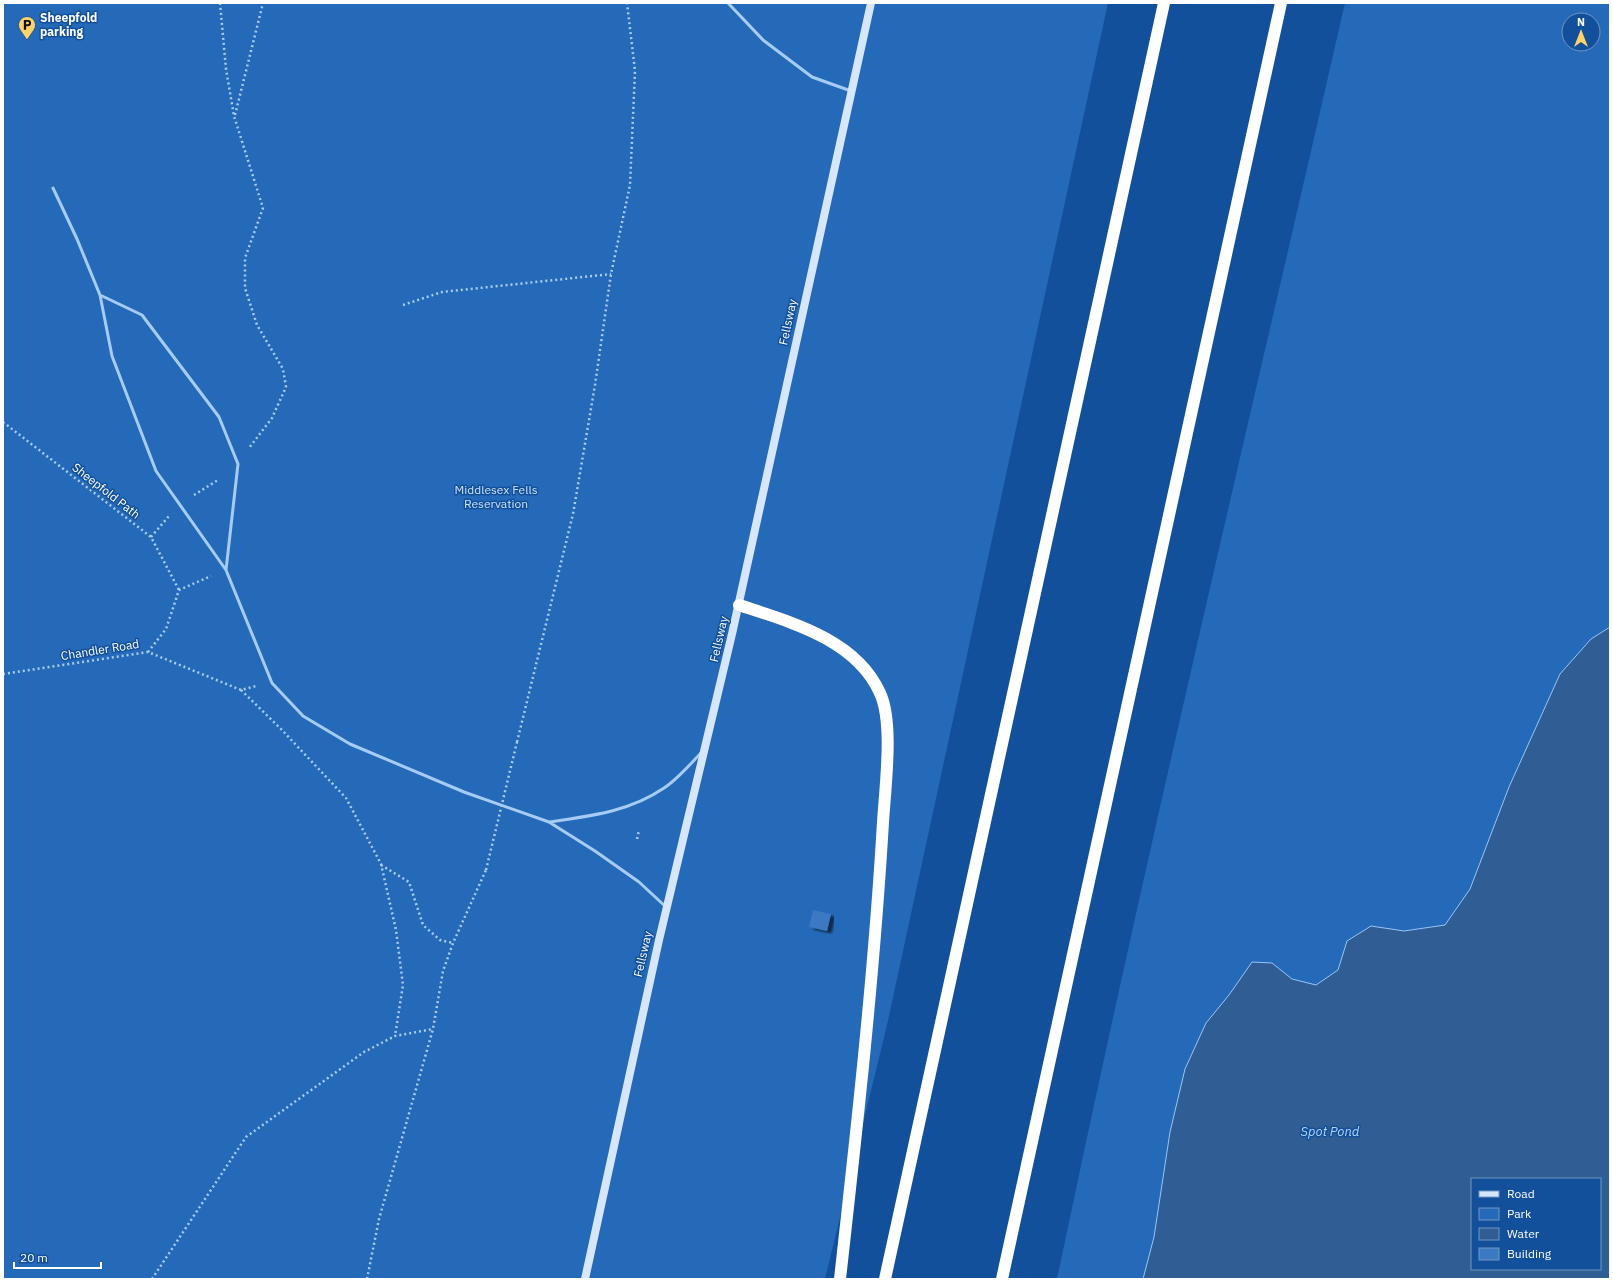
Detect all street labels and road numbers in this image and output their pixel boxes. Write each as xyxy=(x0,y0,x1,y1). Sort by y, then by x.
street label: Fellsway xyxy=(775,298,800,346)
street label: Sheepfold Path xyxy=(69,459,143,522)
street label: Fellsway xyxy=(706,614,731,663)
street label: Chandler Road xyxy=(60,636,140,663)
street label: Fellsway xyxy=(630,929,655,978)

